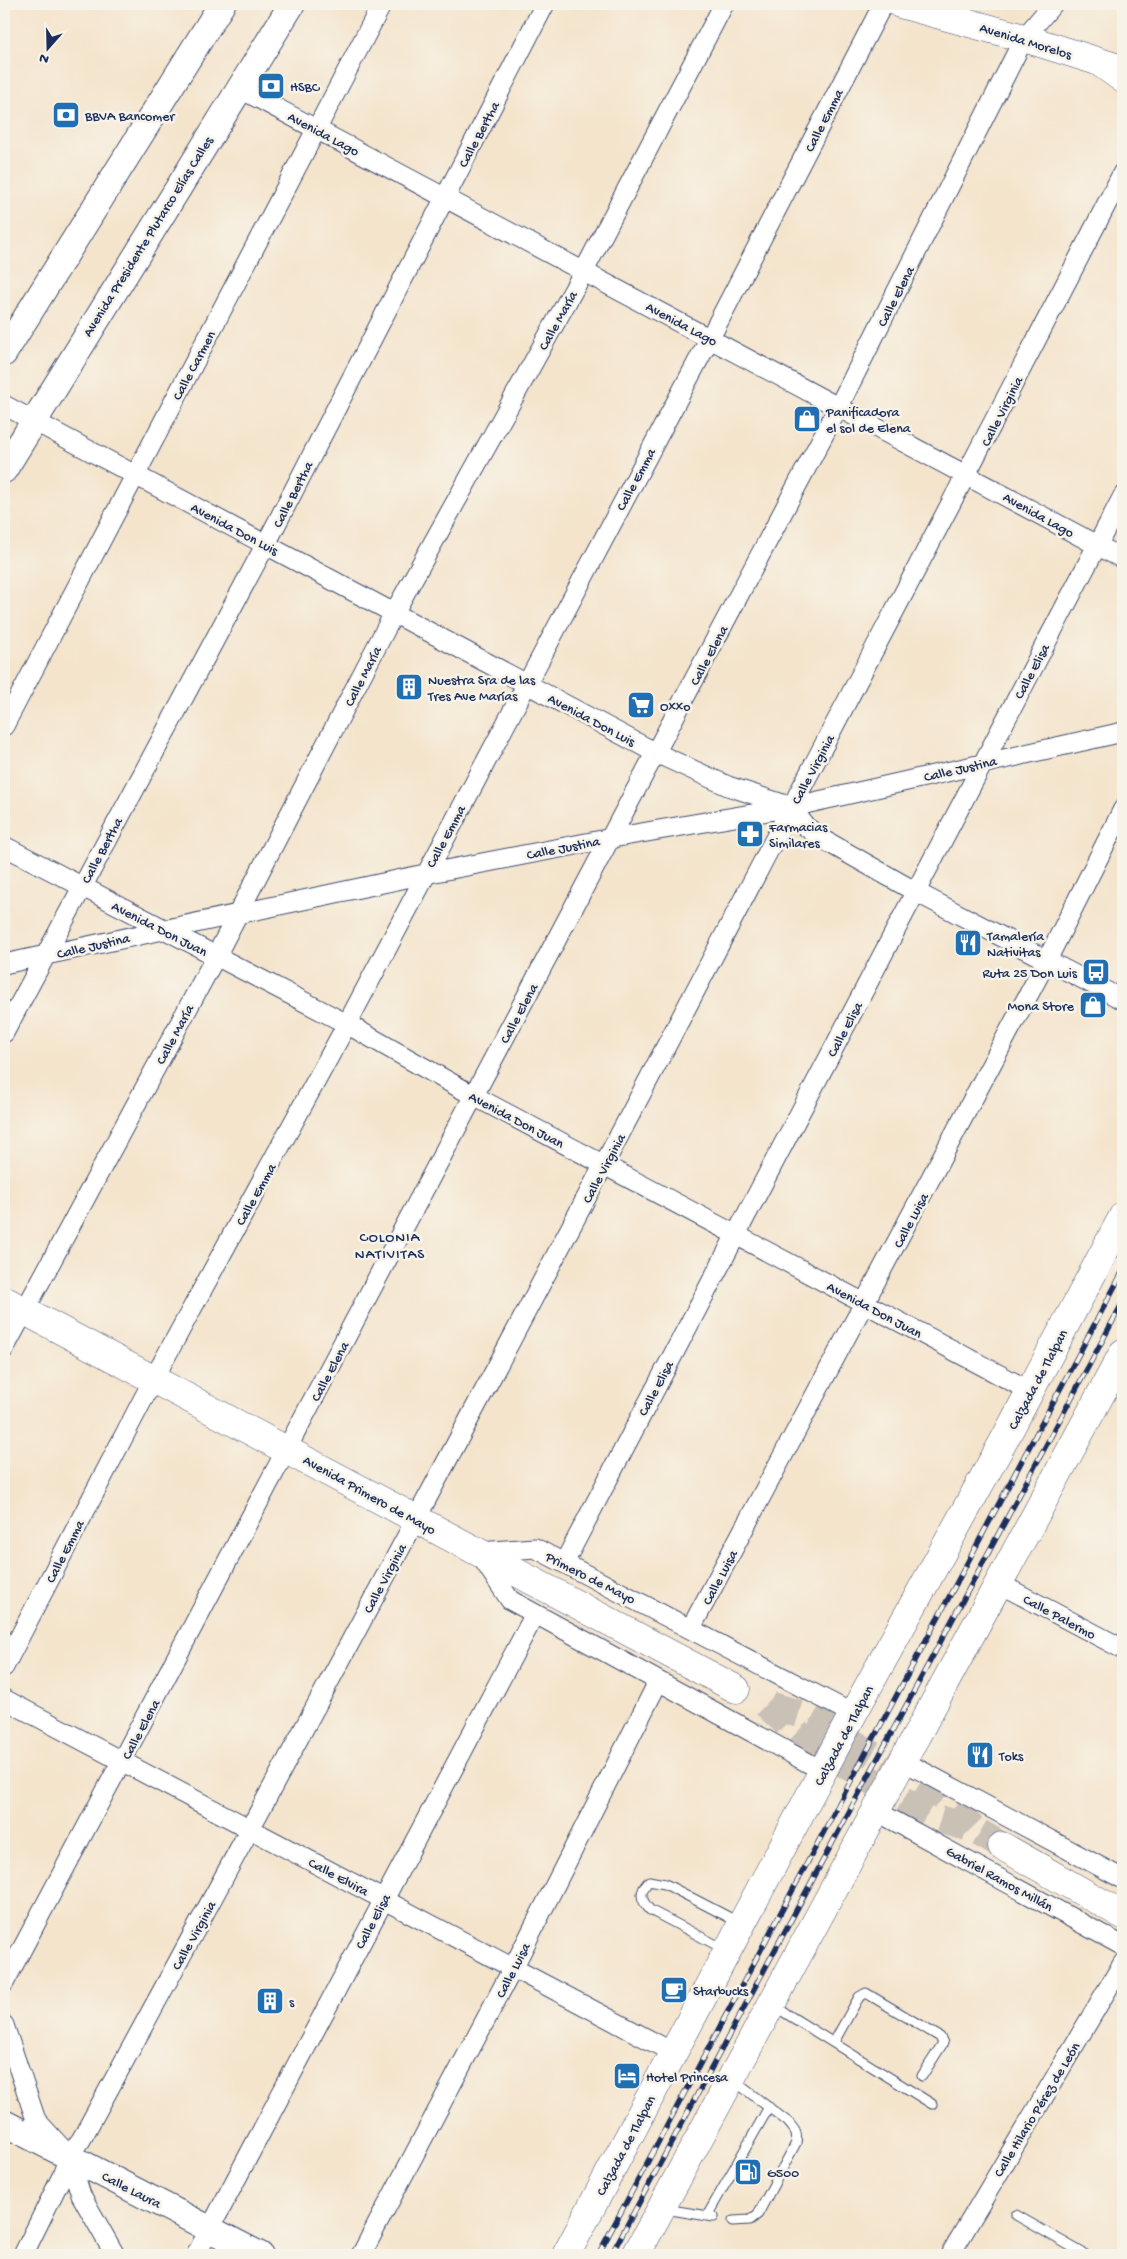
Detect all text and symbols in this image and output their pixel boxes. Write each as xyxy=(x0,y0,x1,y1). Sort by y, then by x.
street label: Avenida Morelos xyxy=(977,20,1074,65)
north arrow xyxy=(22,22,72,72)
text: N xyxy=(37,48,52,67)
bank icon: HSBC xyxy=(256,71,286,101)
place label: HSBC xyxy=(290,80,321,97)
street label: Calle Emma xyxy=(802,86,849,155)
street label: Calle Bertha xyxy=(456,98,505,171)
bank icon: BBVA Bancomer xyxy=(51,100,81,130)
place label: BBVA Bancomer xyxy=(84,109,175,126)
street label: Avenida Lago xyxy=(284,109,362,161)
street label: Avenida Presidente Plutarco Elías Calles xyxy=(80,133,219,341)
street label: Calle Elena xyxy=(875,263,920,330)
street label: Calle María xyxy=(536,287,583,354)
street label: Avenida Lago xyxy=(642,299,720,351)
street label: Calle Carmen xyxy=(170,328,221,404)
street label: Calle Virginia xyxy=(978,373,1029,450)
shop icon: Panificadora el sol de Elena xyxy=(792,404,822,434)
place label: Panificadora el sol de Elena xyxy=(825,405,912,438)
street label: Calle Emma xyxy=(614,445,661,514)
street label: Calle Bertha xyxy=(270,458,319,531)
street label: Avenida Lago xyxy=(999,490,1076,543)
street label: Avenida Don Luis xyxy=(187,500,281,561)
street label: Calle Elena xyxy=(687,622,734,689)
street label: Calle Elisa xyxy=(1012,641,1055,703)
street label: Calle María xyxy=(342,643,387,710)
building icon: Nuestra Sra de las Tres Ave Marías xyxy=(394,672,424,702)
place label: Nuestra Sra de las Tres Ave Marías xyxy=(427,673,536,706)
supermarket icon: Oxxo xyxy=(626,690,656,720)
street label: Avenida Don Luis xyxy=(544,691,638,752)
place label: Oxxo xyxy=(660,699,690,716)
street label: Calle Virginia xyxy=(789,731,840,808)
street label: Calle Justina xyxy=(922,754,1000,787)
street label: Calle Emma xyxy=(424,802,471,871)
street label: Calle Bertha xyxy=(79,814,128,887)
pharmacy icon: Farmacias Similares xyxy=(735,819,765,849)
place label: Farmacias Similares xyxy=(768,820,828,853)
street label: Calle Justina xyxy=(525,834,603,865)
street label: Avenida Don Juan xyxy=(108,899,210,962)
restaurant icon: Tamalería Nativitas xyxy=(953,928,983,958)
place label: Tamalería Nativitas xyxy=(986,929,1045,962)
street label: Calle Justina xyxy=(55,931,133,964)
bus stop icon: Ruta 25 Don Luis xyxy=(1081,957,1111,987)
place label: Ruta 25 Don Luis xyxy=(983,966,1078,983)
street label: Calle Elena xyxy=(497,980,544,1047)
shop icon: Mona Store xyxy=(1078,990,1108,1020)
street label: Calle Elisa xyxy=(825,999,868,1061)
place label: Mona Store xyxy=(1008,999,1075,1016)
street label: Calle María xyxy=(153,1001,200,1068)
street label: Avenida Don Juan xyxy=(465,1089,567,1154)
street label: Calle Virginia xyxy=(580,1130,631,1207)
street label: Calle Emma xyxy=(233,1160,282,1229)
street label: Calle Luisa xyxy=(891,1190,934,1252)
district label: COLONIA NATIVITAS xyxy=(355,1229,425,1264)
street label: Avenida Don Juan xyxy=(823,1279,925,1344)
street label: Calzada de Tlalpan xyxy=(1006,1327,1073,1433)
street label: Calle Elena xyxy=(308,1338,355,1405)
street label: Calle Elisa xyxy=(636,1358,679,1420)
street label: Avenida Primero de Mayo xyxy=(299,1453,438,1540)
street label: Calle Emma xyxy=(43,1517,90,1586)
street label: Calle Virginia xyxy=(361,1540,412,1617)
street label: Calle Luisa xyxy=(700,1547,743,1609)
street label: Primero de Mayo xyxy=(541,1549,638,1609)
street label: Calle Palermo xyxy=(1019,1592,1098,1645)
street label: Calzada de Tlalpan xyxy=(812,1683,879,1789)
street label: Calle Elena xyxy=(119,1696,166,1763)
restaurant icon: Toks xyxy=(965,1740,995,1770)
place label: Toks xyxy=(998,1749,1024,1766)
street label: Gabriel Ramos Millán xyxy=(942,1844,1056,1917)
street label: Calle Elvira xyxy=(305,1855,372,1902)
street label: Calle Elisa xyxy=(353,1891,396,1953)
street label: Calle Virginia xyxy=(169,1898,222,1974)
street label: Calle Luisa xyxy=(493,1940,536,2002)
cafe icon: Starbucks xyxy=(659,1975,689,2005)
place label: Starbucks xyxy=(693,1984,749,2001)
building icon: s xyxy=(255,1986,285,2016)
place label: s xyxy=(289,1995,295,2012)
street label: Calle Hilario Pérez de León xyxy=(991,2040,1085,2181)
hotel icon: Hotel Princesa xyxy=(612,2061,642,2091)
place label: Hotel Princesa xyxy=(646,2070,729,2087)
street label: Calzada de Tlalpan xyxy=(594,2093,661,2199)
fuel station icon: G500 xyxy=(733,2157,763,2187)
place label: G500 xyxy=(767,2166,799,2183)
street label: Calle Laura xyxy=(98,2169,164,2214)

